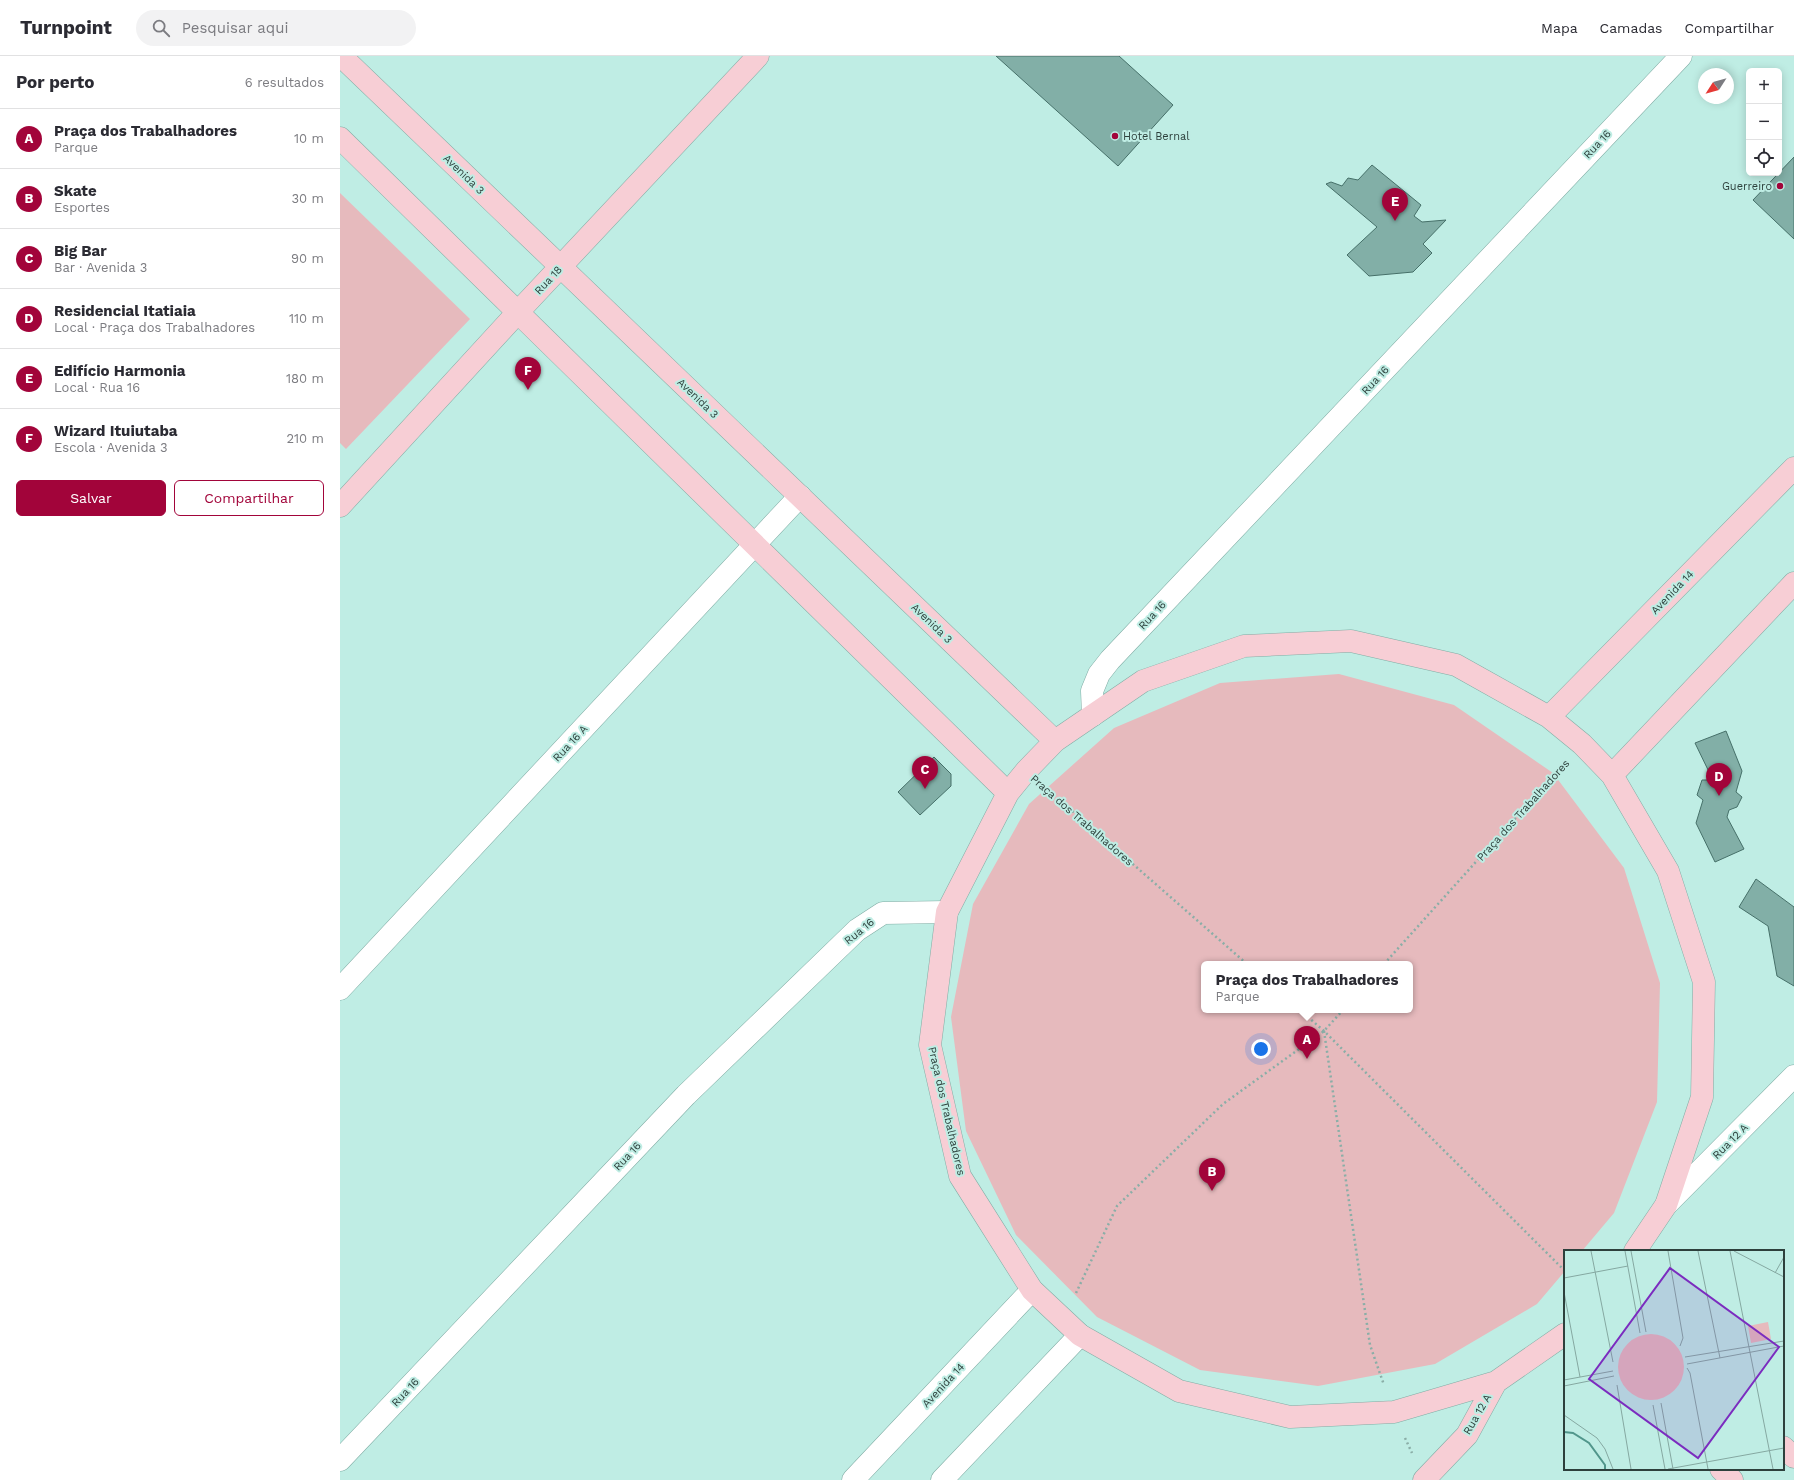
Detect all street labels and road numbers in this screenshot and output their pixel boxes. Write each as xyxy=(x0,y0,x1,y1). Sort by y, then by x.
street label: Rua 16 xyxy=(1581,127,1614,161)
street label: Avenida 3 xyxy=(441,152,487,197)
street label: Rua 18 xyxy=(532,263,565,297)
street label: Rua 16 xyxy=(1359,363,1392,397)
street label: Avenida 3 xyxy=(675,376,721,421)
street label: Avenida 14 xyxy=(1648,567,1697,617)
street label: Rua 16 xyxy=(1136,598,1169,632)
street label: Avenida 3 xyxy=(909,601,955,646)
street label: Rua 16 A xyxy=(550,722,590,764)
street label: Praça dos Trabalhadores xyxy=(1474,757,1572,864)
street label: Praça dos Trabalhadores xyxy=(1028,772,1136,869)
street label: Rua 16 xyxy=(842,915,877,947)
street label: Praça dos Trabalhadores xyxy=(925,1045,968,1177)
street label: Rua 12 A xyxy=(1710,1121,1751,1162)
street label: Rua 16 xyxy=(611,1139,644,1173)
street label: Avenida 14 xyxy=(919,1360,967,1410)
street label: Rua 16 xyxy=(389,1375,422,1409)
street label: Rua 12 A xyxy=(1461,1392,1494,1437)

